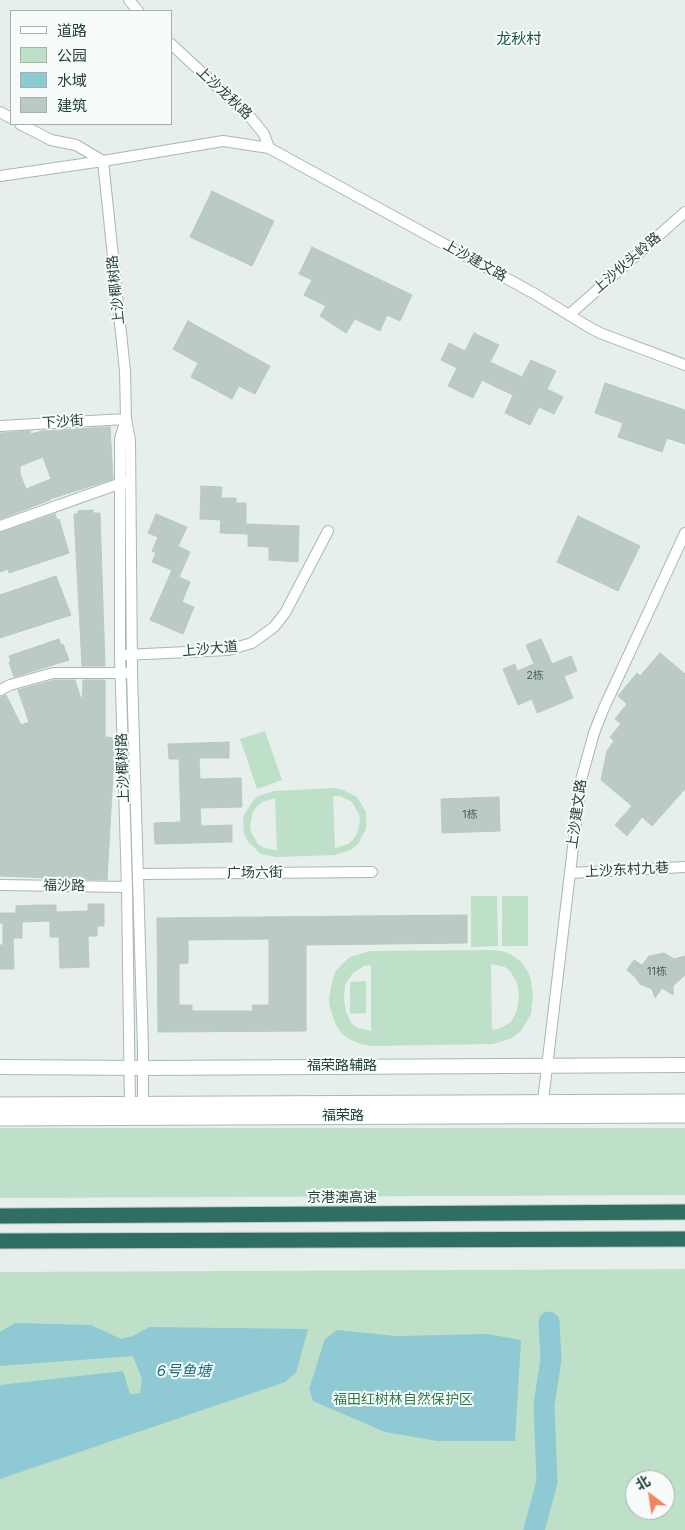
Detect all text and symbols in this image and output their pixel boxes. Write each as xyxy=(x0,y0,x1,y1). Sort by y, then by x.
legend xyxy=(10,10,172,125)
text: 道路 xyxy=(57,21,87,40)
district label: 龙秋村 xyxy=(497,30,541,48)
text: 公园 xyxy=(57,46,87,65)
street label: 上沙龙秋路 xyxy=(193,63,255,123)
text: 水域 xyxy=(57,71,87,90)
text: 建筑 xyxy=(57,96,87,115)
street label: 上沙伙头岭路 xyxy=(590,229,664,297)
street label: 上沙建文路 xyxy=(440,237,510,285)
street label: 上沙椰树路 xyxy=(104,254,128,326)
street label: 下沙街 xyxy=(41,412,85,432)
street label: 上沙大道 xyxy=(181,638,239,660)
house number: 2栋 xyxy=(526,669,544,683)
street label: 上沙椰树路 xyxy=(113,733,133,803)
street label: 上沙建文路 xyxy=(564,778,590,850)
house number: 1栋 xyxy=(462,808,478,822)
street label: 上沙东村九巷 xyxy=(585,859,669,881)
street label: 广场六街 xyxy=(227,864,283,882)
street label: 福沙路 xyxy=(43,877,85,895)
house number: 11栋 xyxy=(647,965,667,979)
street label: 福荣路辅路 xyxy=(307,1058,377,1074)
street label: 福荣路 xyxy=(322,1108,364,1124)
street label: 京港澳高速 xyxy=(307,1190,377,1206)
water label: 6号鱼塘 xyxy=(157,1362,211,1380)
park label: 福田红树林自然保护区 xyxy=(333,1392,473,1408)
north arrow xyxy=(625,1470,675,1520)
text: 北 xyxy=(632,1472,653,1493)

